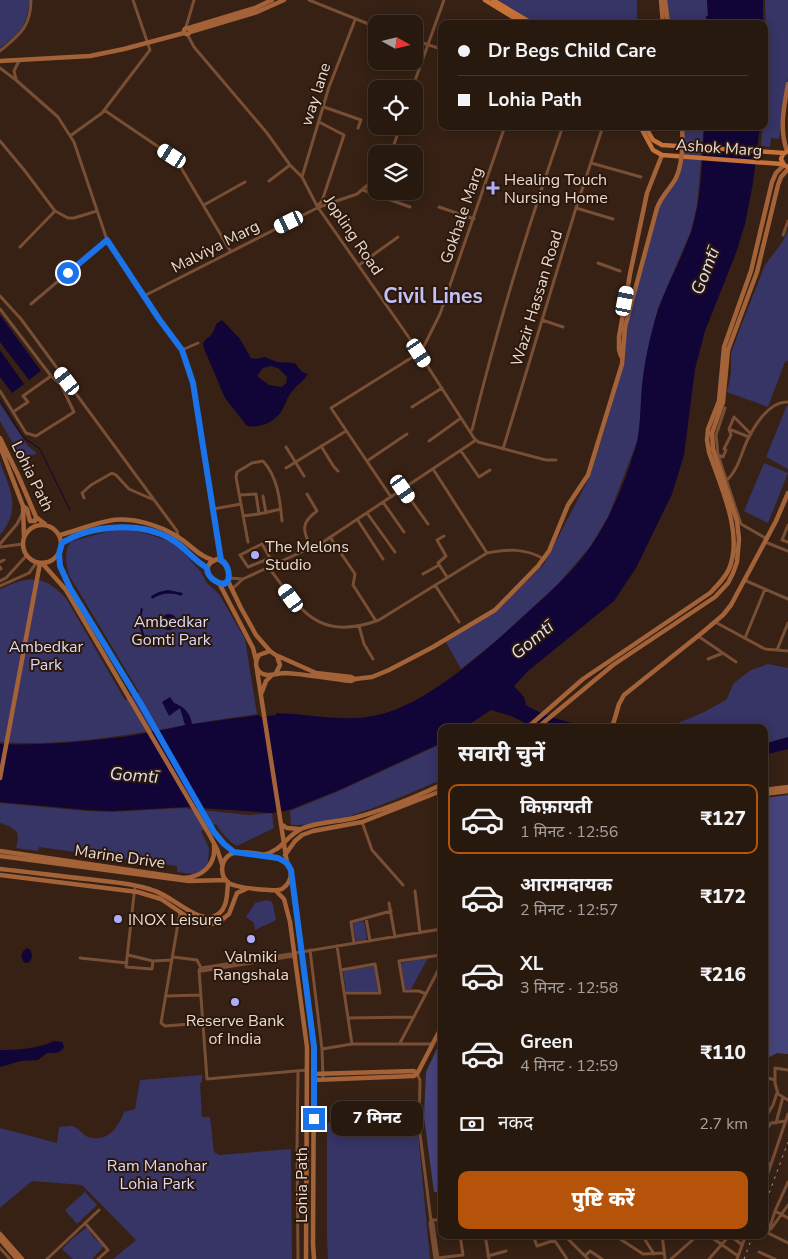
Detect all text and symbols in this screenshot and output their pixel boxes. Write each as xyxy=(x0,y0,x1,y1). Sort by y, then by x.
north arrow xyxy=(368,15,422,70)
map controls xyxy=(368,15,423,200)
text: Dr Begs Child Care xyxy=(488,38,656,64)
street label: way lane xyxy=(295,60,336,129)
button: locate xyxy=(368,80,423,135)
text: Lohia Path xyxy=(488,87,582,113)
street label: Ashok Marg xyxy=(675,134,763,162)
car xyxy=(155,142,188,170)
button: layers xyxy=(368,145,423,200)
street label: Gokhale Marg xyxy=(435,164,489,266)
place label: Healing Touch Nursing Home xyxy=(504,169,608,209)
marker: Healing Touch Nursing Home xyxy=(486,181,500,195)
street label: Jopling Road xyxy=(318,191,388,280)
car xyxy=(272,209,305,235)
street label: Malviya Marg xyxy=(167,215,263,279)
street label: Wazir Hassan Road xyxy=(506,228,568,369)
water label: Gomtī xyxy=(685,241,726,298)
route start xyxy=(57,262,79,284)
district label: Civil Lines xyxy=(383,282,483,310)
car xyxy=(614,285,635,317)
car xyxy=(404,336,433,370)
car xyxy=(51,365,82,397)
street label: Lohia Path xyxy=(6,438,59,515)
car xyxy=(388,472,417,506)
place label: The Melons Studio xyxy=(265,536,349,576)
marker: The Melons Studio xyxy=(249,549,261,561)
car xyxy=(276,581,305,615)
park label: Ambedkar Gomti Park xyxy=(131,611,212,651)
water label: Gomtī xyxy=(506,613,561,665)
park label: Ambedkar Park xyxy=(9,636,84,676)
text: सवारी चुनें xyxy=(458,739,545,769)
water label: Gomtī xyxy=(109,761,162,789)
text: किफ़ायती xyxy=(520,794,592,820)
icon: car xyxy=(460,797,505,842)
text: ₹127 xyxy=(700,806,746,832)
text: 1 मिनट · 12:56 xyxy=(520,821,618,843)
street label: Marine Drive xyxy=(73,840,167,874)
text: आरामदायक xyxy=(520,872,612,898)
icon: car xyxy=(460,875,505,920)
text: ₹172 xyxy=(700,884,746,910)
text: 2 मिनट · 12:57 xyxy=(520,899,618,921)
place label: INOX Leisure xyxy=(128,909,222,931)
marker: INOX Leisure xyxy=(112,913,124,925)
marker: Valmiki Rangshala xyxy=(245,933,257,945)
place label: Valmiki Rangshala xyxy=(213,946,289,986)
text: XL xyxy=(520,951,543,977)
icon: car xyxy=(460,953,505,998)
text: ₹216 xyxy=(700,962,746,988)
text: 3 मिनट · 12:58 xyxy=(520,977,618,999)
marker: Reserve Bank of India xyxy=(229,996,241,1008)
place label: Reserve Bank of India xyxy=(186,1010,285,1050)
text: Green xyxy=(520,1029,573,1055)
icon: car xyxy=(460,1031,505,1076)
text: ₹110 xyxy=(700,1040,746,1066)
text: 4 मिनट · 12:59 xyxy=(520,1055,618,1077)
callout: 7 मिनट xyxy=(332,1102,424,1136)
text: 7 मिनट xyxy=(353,1107,401,1129)
route end xyxy=(303,1108,325,1130)
icon: cash xyxy=(458,1110,486,1138)
text: नकद xyxy=(498,1110,533,1136)
text: 2.7 km xyxy=(699,1113,748,1135)
street label: Lohia Path xyxy=(291,1147,313,1223)
park label: Ram Manohar Lohia Park xyxy=(107,1155,207,1195)
button: पुष्टि करें xyxy=(458,1171,748,1229)

